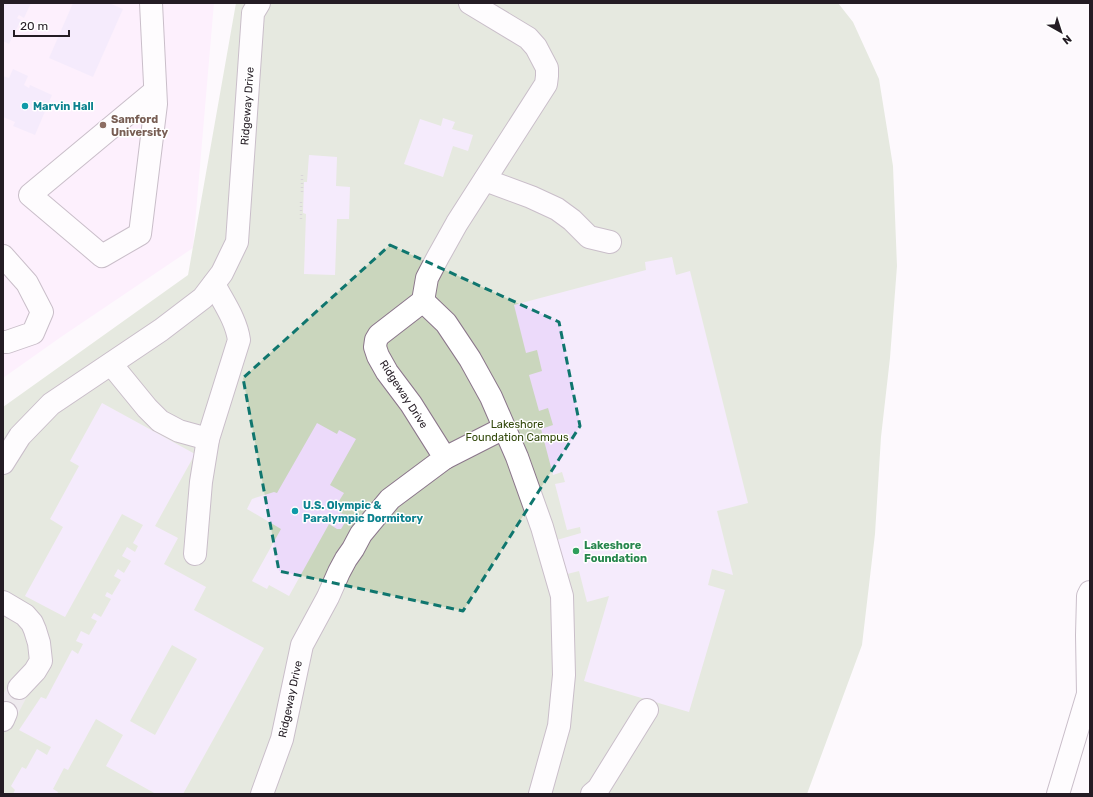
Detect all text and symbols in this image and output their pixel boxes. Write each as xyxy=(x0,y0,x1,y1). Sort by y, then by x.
scale bar xyxy=(14,12,69,38)
north arrow xyxy=(1041,12,1081,52)
text: 20 m xyxy=(20,19,48,33)
text: N xyxy=(1060,32,1074,47)
street label: Ridgeway Drive xyxy=(238,66,257,146)
place label: Marvin Hall xyxy=(33,100,94,113)
marker: Marvin Hall xyxy=(20,101,30,111)
place label: Samford University xyxy=(111,113,168,139)
marker: Samford University xyxy=(98,120,108,130)
street label: Ridgeway Drive xyxy=(377,358,430,431)
park label: Lakeshore Foundation Campus xyxy=(465,418,569,444)
place label: U.S. Olympic & Paralympic Dormitory xyxy=(303,499,424,525)
marker: U.S. Olympic & Paralympic Dormitory xyxy=(290,506,300,516)
place label: Lakeshore Foundation xyxy=(584,539,647,565)
marker: Lakeshore Foundation xyxy=(571,546,581,556)
street label: Ridgeway Drive xyxy=(276,659,305,739)

